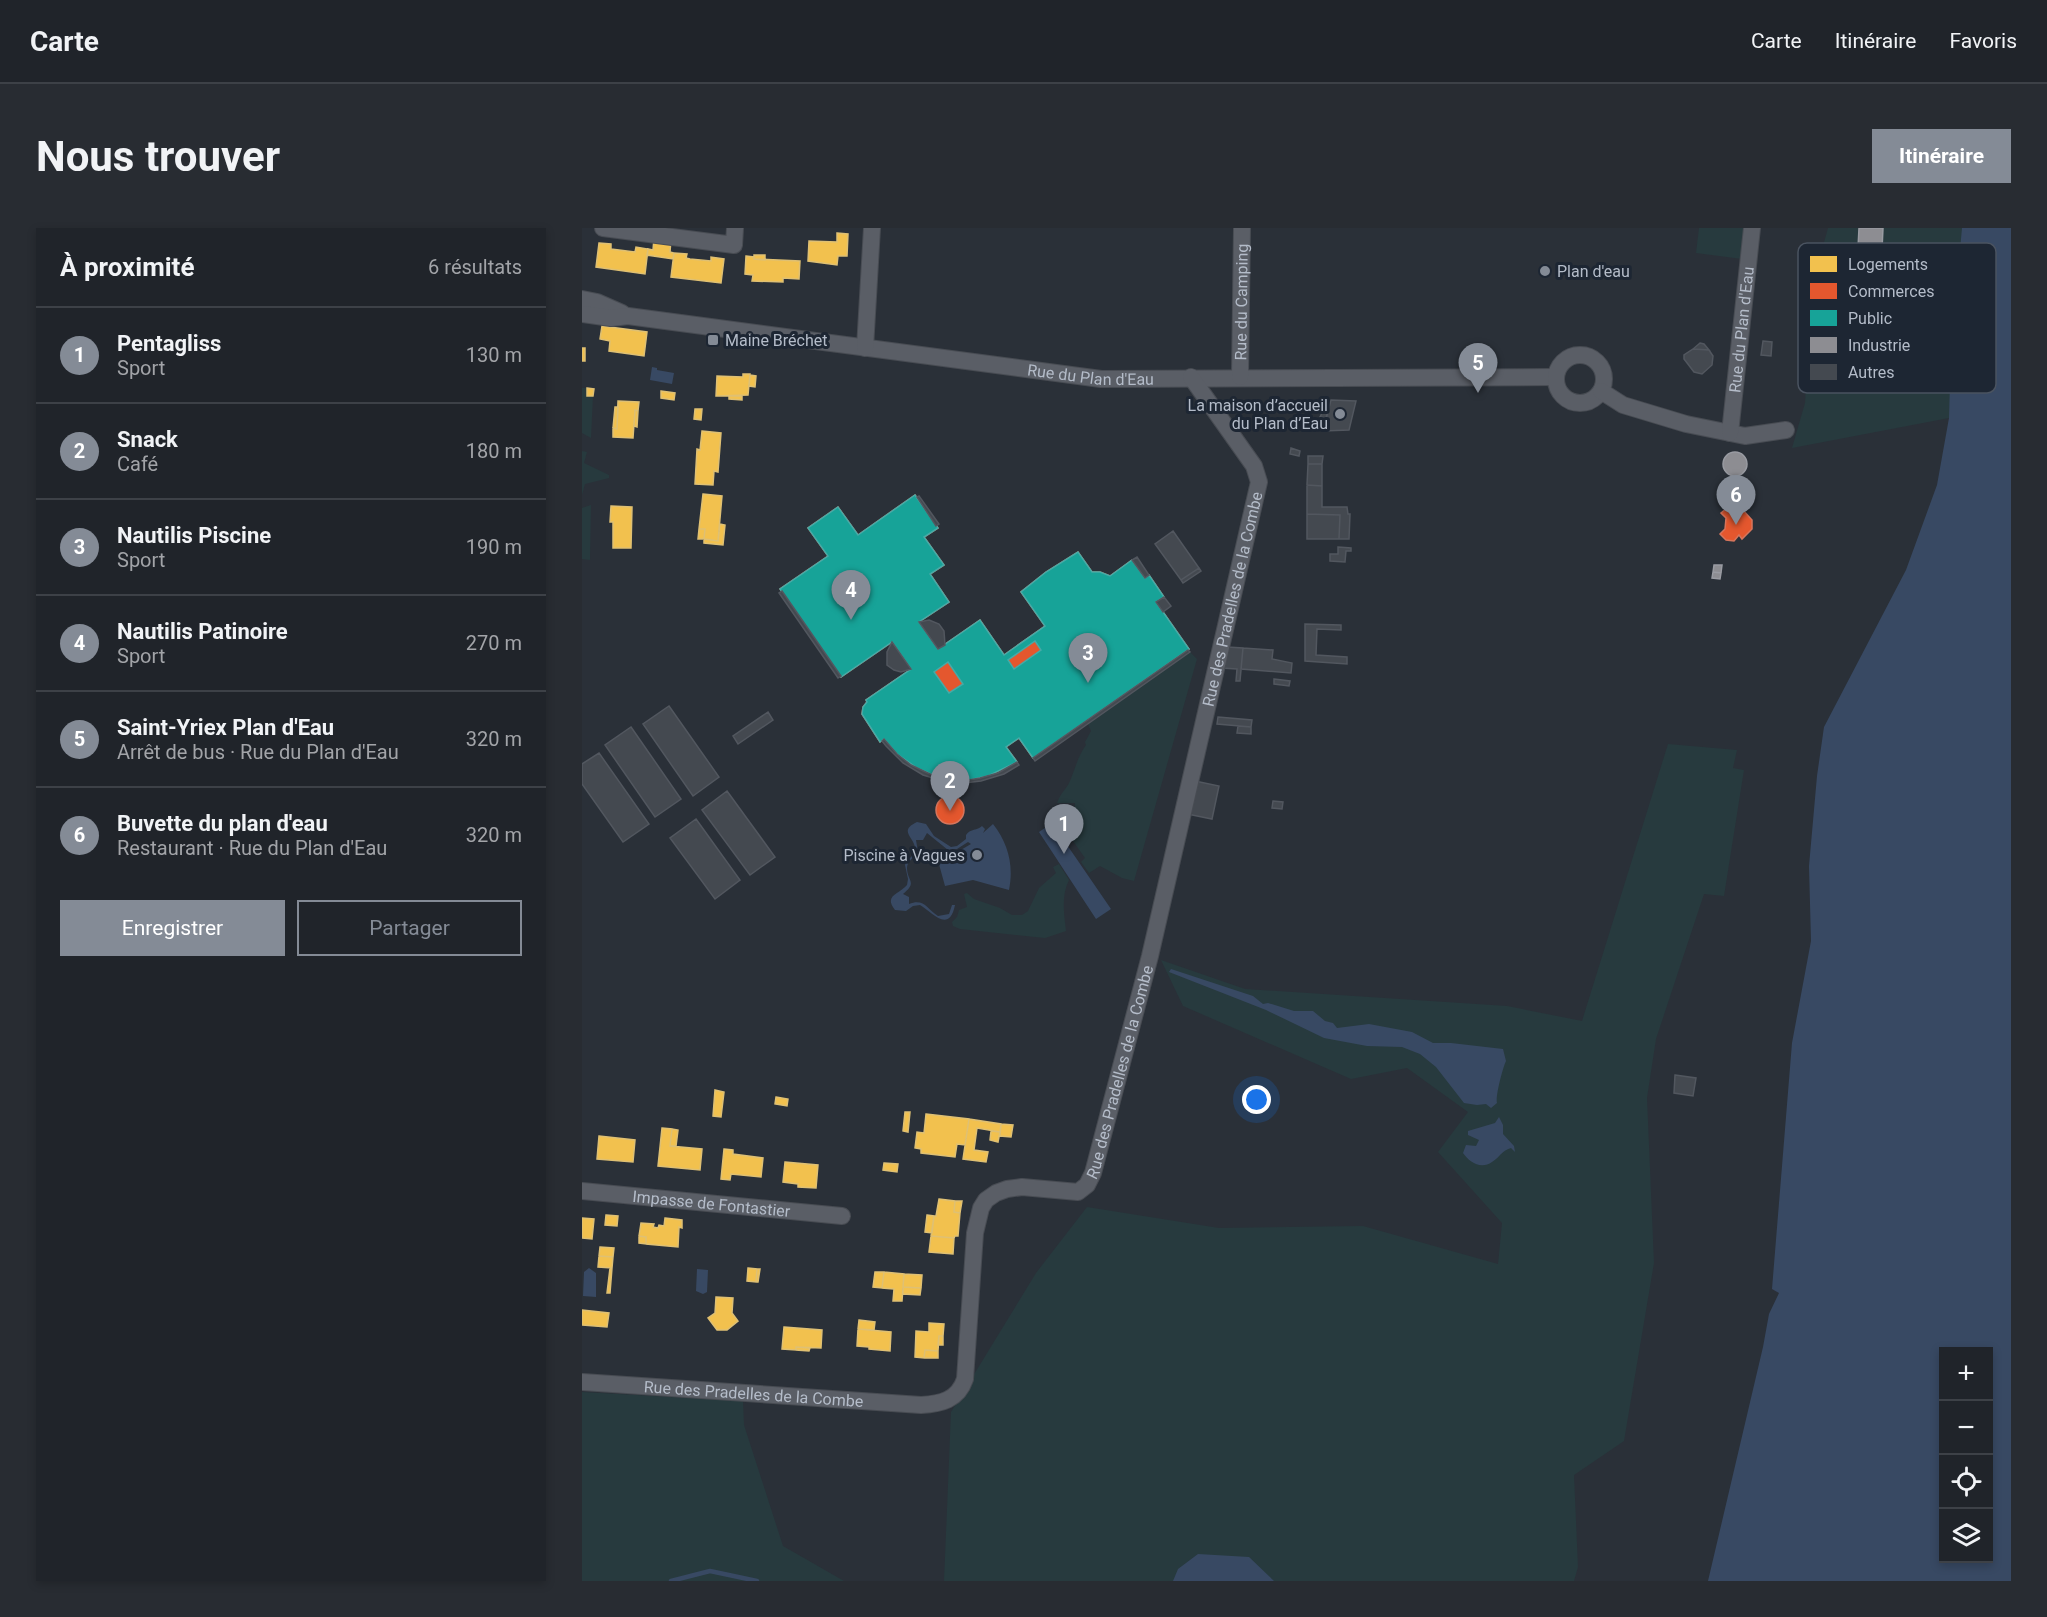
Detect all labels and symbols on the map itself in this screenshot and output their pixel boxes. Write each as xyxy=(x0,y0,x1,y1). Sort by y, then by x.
street label: Rue du Camping xyxy=(1231,243,1251,361)
legend xyxy=(1798,243,1996,393)
text: Logements xyxy=(1848,255,1928,274)
place label: Plan d'eau xyxy=(1557,262,1630,281)
marker: Plan d'eau xyxy=(1538,264,1552,278)
street label: Rue du Plan d'Eau xyxy=(1725,265,1757,394)
text: Commerces xyxy=(1848,282,1934,301)
text: Public xyxy=(1848,309,1892,328)
place label: Maine Bréchet xyxy=(725,331,827,350)
marker: Maine Bréchet xyxy=(706,333,720,347)
text: Industrie xyxy=(1848,336,1910,355)
pin: 5 xyxy=(1458,344,1498,393)
street label: Rue du Plan d'Eau xyxy=(1026,360,1154,389)
text: Autres xyxy=(1848,363,1894,382)
place label: La maison d’accueil du Plan d’Eau xyxy=(1188,396,1328,433)
marker: La maison d’accueil du Plan d’Eau xyxy=(1333,407,1347,421)
pin: 6 xyxy=(1716,476,1756,525)
street label: Rue des Pradelles de la Combe xyxy=(1198,490,1266,708)
pin: 4 xyxy=(832,570,870,620)
pin: 3 xyxy=(1068,634,1108,683)
pin: 2 xyxy=(930,762,970,811)
pin: 1 xyxy=(1044,804,1084,854)
place label: Piscine à Vagues xyxy=(843,846,965,865)
marker: Piscine à Vagues xyxy=(970,848,984,862)
street label: Rue des Pradelles de la Combe xyxy=(1082,963,1157,1182)
your location xyxy=(1242,1085,1271,1114)
street label: Impasse de Fontastier xyxy=(632,1186,792,1221)
street label: Rue des Pradelles de la Combe xyxy=(643,1377,864,1411)

